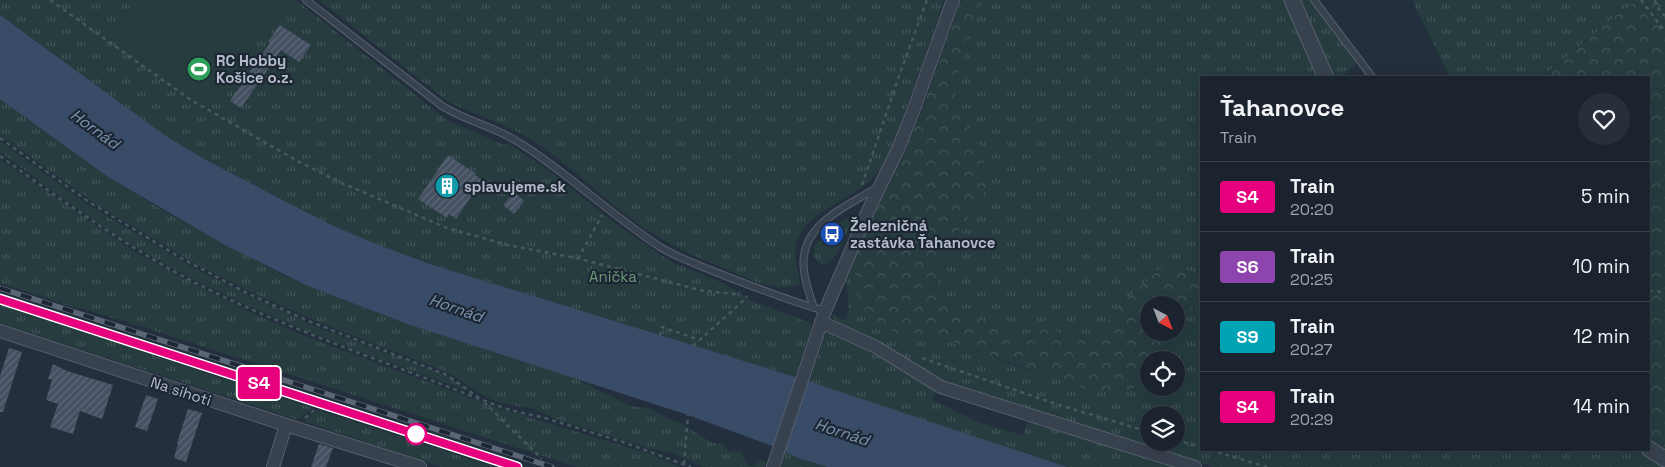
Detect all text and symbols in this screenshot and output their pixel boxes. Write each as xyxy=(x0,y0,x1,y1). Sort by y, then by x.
place label: RC Hobby Košice o.z. xyxy=(216,51,293,87)
sports icon: RC Hobby Košice o.z. xyxy=(186,56,212,82)
text: Ťahanovce xyxy=(1220,92,1344,123)
button: heart xyxy=(1578,93,1630,145)
water label: Hornád xyxy=(66,104,125,155)
text: Train xyxy=(1220,127,1257,148)
building icon: splavujeme.sk xyxy=(434,173,460,199)
text: Train xyxy=(1290,174,1335,199)
place label: splavujeme.sk xyxy=(464,177,567,196)
text: 5 min xyxy=(1581,184,1630,209)
text: S4 xyxy=(1236,185,1259,208)
text: 20:20 xyxy=(1290,199,1334,220)
place label: Železničná zastávka Ťahanovce xyxy=(850,216,996,252)
bus stop icon: Železničná zastávka Ťahanovce xyxy=(819,221,845,247)
text: Train xyxy=(1290,244,1335,269)
text: 10 min xyxy=(1572,254,1630,279)
text: S6 xyxy=(1236,255,1259,278)
park label: Anička xyxy=(589,267,637,286)
text: 20:25 xyxy=(1290,269,1333,290)
water label: Hornád xyxy=(426,289,487,328)
north arrow xyxy=(1140,296,1185,341)
map controls xyxy=(1140,296,1185,451)
text: Train xyxy=(1290,314,1335,339)
text: 12 min xyxy=(1573,324,1630,349)
text: S9 xyxy=(1236,325,1259,348)
text: 20:27 xyxy=(1290,339,1333,360)
button: locate xyxy=(1140,351,1185,396)
line badge: S4 xyxy=(236,367,282,399)
text: S4 xyxy=(248,371,270,394)
street label: Na sihoti xyxy=(148,372,214,410)
text: Train xyxy=(1290,384,1335,409)
text: 14 min xyxy=(1573,394,1630,419)
text: S4 xyxy=(1236,395,1259,418)
button: layers xyxy=(1140,406,1185,451)
text: 20:29 xyxy=(1290,409,1333,430)
water label: Hornád xyxy=(812,413,873,451)
unlabelled marker xyxy=(405,423,427,445)

